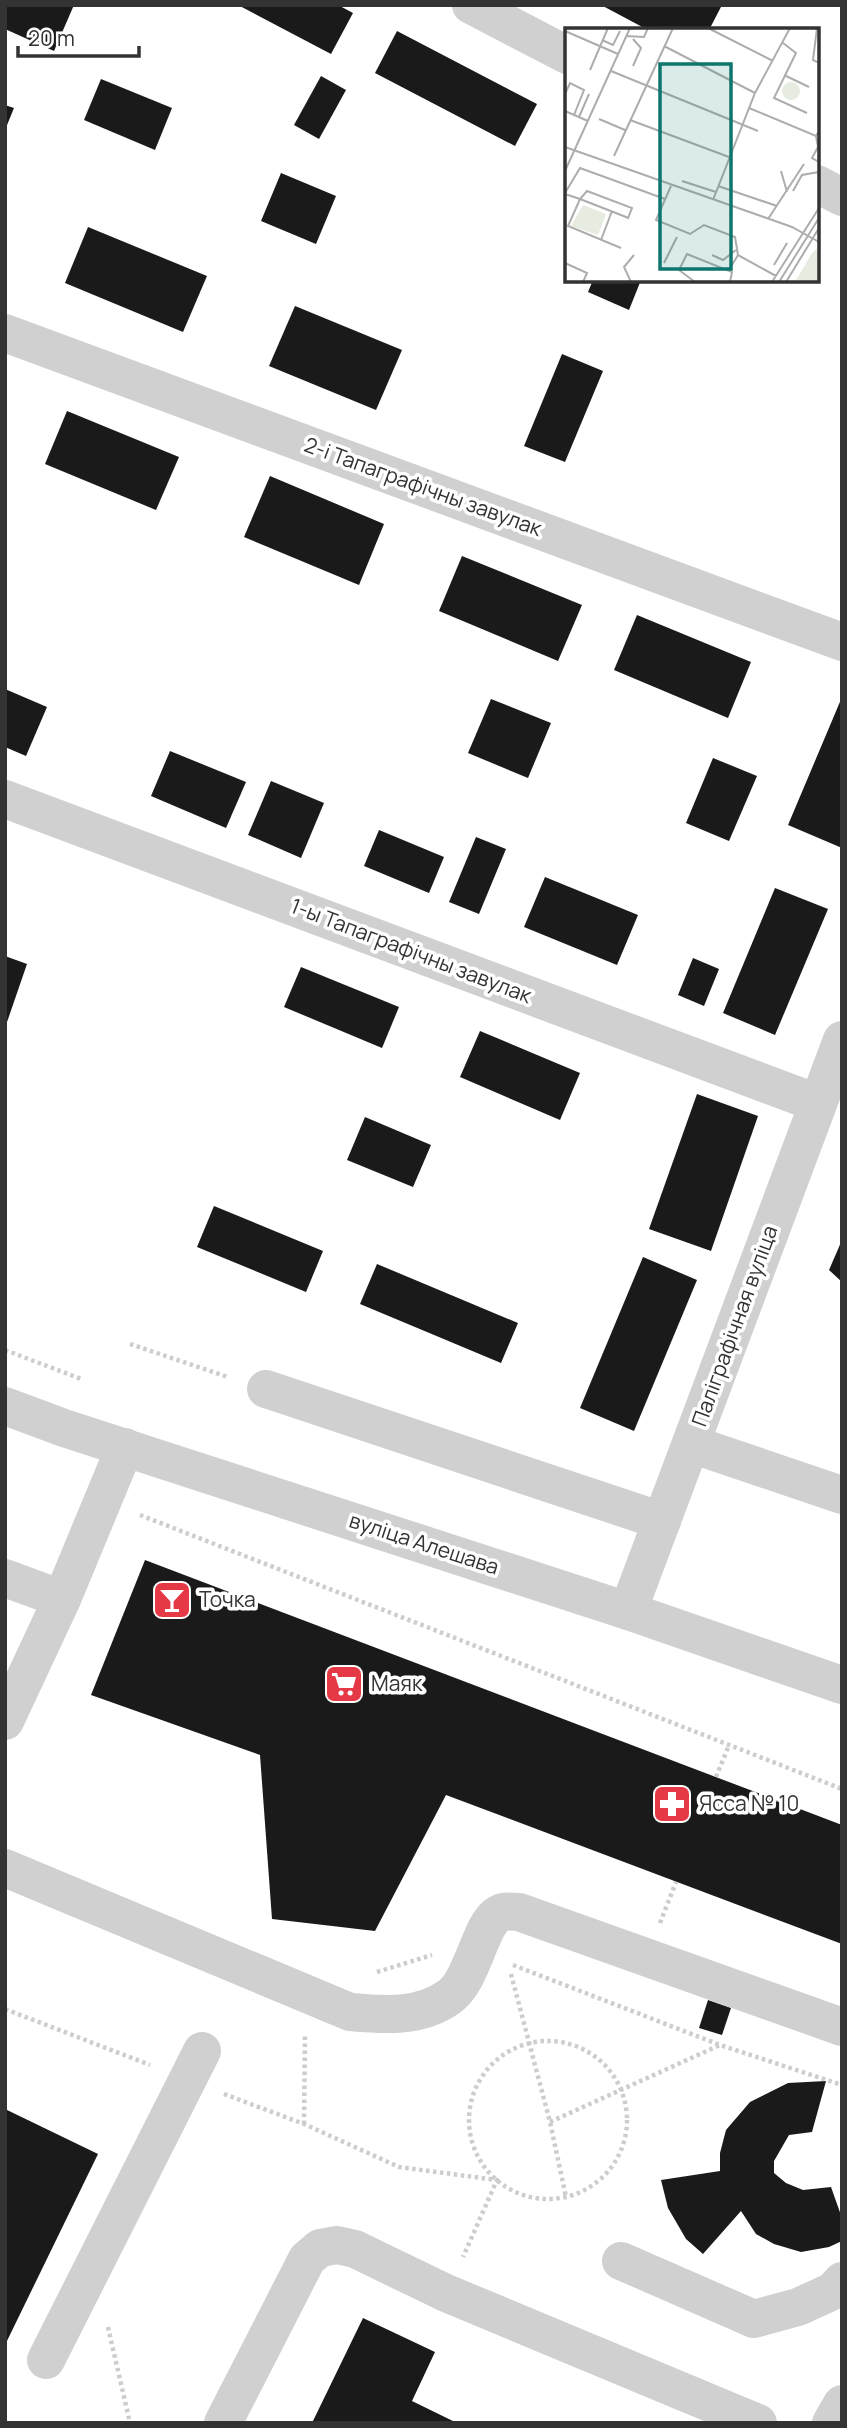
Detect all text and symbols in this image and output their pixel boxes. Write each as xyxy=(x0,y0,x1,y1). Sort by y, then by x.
scale bar xyxy=(18,14,138,58)
text: 20 m xyxy=(28,24,75,52)
inset map xyxy=(565,28,819,282)
street label: 2-і Тапаграфічны завулак xyxy=(301,430,546,542)
street label: 1-ы Тапаграфічны завулак xyxy=(287,891,536,1009)
street label: Паліграфічная вуліца xyxy=(685,1221,783,1430)
street label: вуліца Алешава xyxy=(346,1506,503,1580)
bar icon: Точка xyxy=(151,1579,193,1621)
place label: Точка xyxy=(199,1585,256,1613)
supermarket icon: Маяк xyxy=(323,1663,365,1705)
place label: Маяк xyxy=(371,1669,423,1697)
pharmacy icon: Ясса № 10 xyxy=(651,1783,693,1825)
place label: Ясса № 10 xyxy=(699,1789,799,1817)

